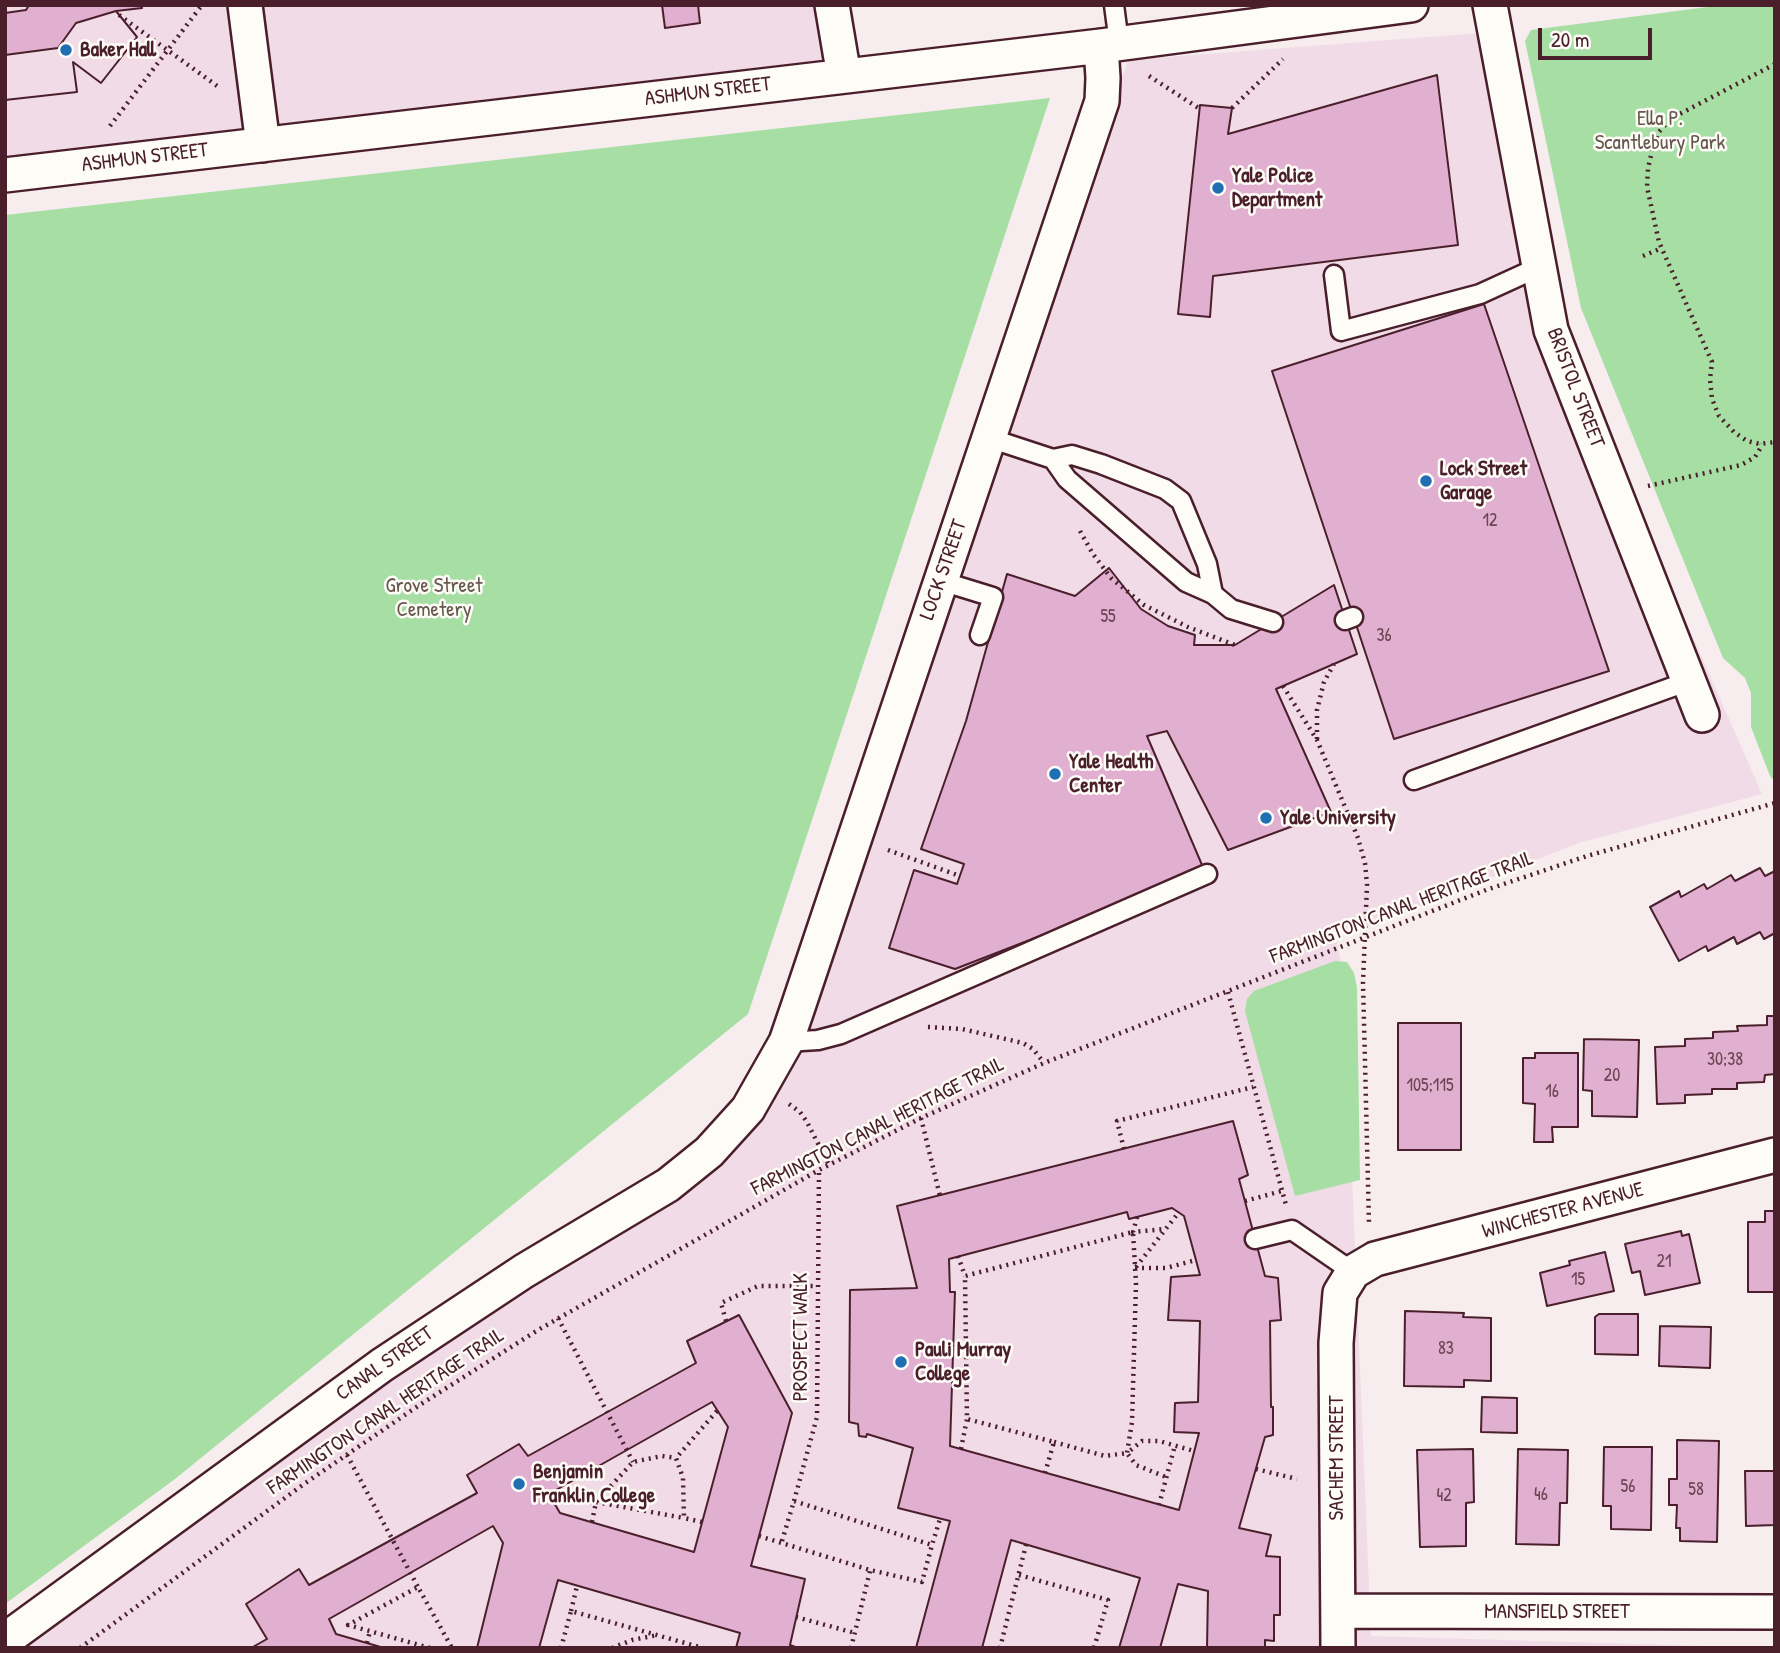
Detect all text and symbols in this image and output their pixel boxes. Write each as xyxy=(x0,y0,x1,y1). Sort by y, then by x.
scale bar xyxy=(1542,14,1656,58)
text: 20 m xyxy=(1551,25,1589,54)
place label: Baker Hall xyxy=(80,37,156,63)
marker: Baker Hall xyxy=(58,42,74,58)
street label: ASHMUN STREET xyxy=(643,72,773,112)
park label: Ella P. Scantlebury Park xyxy=(1595,106,1725,156)
street label: ASHMUN STREET xyxy=(80,138,210,178)
place label: Yale Police Department xyxy=(1232,163,1322,213)
marker: Yale Police Department xyxy=(1210,180,1226,196)
street label: BRISTOL STREET xyxy=(1541,325,1609,451)
place label: Lock Street Garage xyxy=(1440,456,1527,506)
marker: Lock Street Garage xyxy=(1418,473,1434,489)
house number: 12 xyxy=(1483,510,1497,532)
street label: LOCK STREET xyxy=(915,517,973,623)
park label: Grove Street Cemetery xyxy=(385,573,483,623)
house number: 55 xyxy=(1100,606,1116,628)
house number: 36 xyxy=(1376,625,1392,647)
place label: Yale Health Center xyxy=(1069,749,1153,799)
marker: Yale Health Center xyxy=(1047,766,1063,782)
place label: Yale University xyxy=(1280,805,1396,831)
marker: Yale University xyxy=(1258,810,1274,826)
street label: FARMINGTON CANAL HERITAGE TRAIL xyxy=(1267,846,1537,970)
house number: 30;38 xyxy=(1707,1049,1743,1071)
street label: FARMINGTON CANAL HERITAGE TRAIL xyxy=(748,1052,1008,1202)
house number: 20 xyxy=(1604,1065,1620,1087)
house number: 105;115 xyxy=(1406,1075,1454,1097)
house number: 16 xyxy=(1545,1081,1559,1103)
street label: WINCHESTER AVENUE xyxy=(1480,1177,1646,1245)
house number: 21 xyxy=(1657,1251,1671,1273)
house number: 15 xyxy=(1571,1269,1585,1291)
street label: PROSPECT WALK xyxy=(788,1273,814,1401)
street label: CANAL STREET xyxy=(331,1321,439,1407)
street label: FARMINGTON CANAL HERITAGE TRAIL xyxy=(263,1323,509,1501)
place label: Pauli Murray College xyxy=(915,1337,1011,1387)
house number: 83 xyxy=(1438,1338,1454,1360)
marker: Pauli Murray College xyxy=(893,1354,909,1370)
street label: SACHEM STREET xyxy=(1324,1395,1350,1521)
place label: Benjamin Franklin College xyxy=(533,1459,655,1509)
marker: Benjamin Franklin College xyxy=(511,1476,527,1492)
house number: 56 xyxy=(1621,1476,1635,1498)
house number: 58 xyxy=(1688,1479,1704,1501)
house number: 46 xyxy=(1534,1484,1548,1506)
house number: 42 xyxy=(1436,1485,1452,1507)
street label: MANSFIELD STREET xyxy=(1484,1599,1630,1625)

